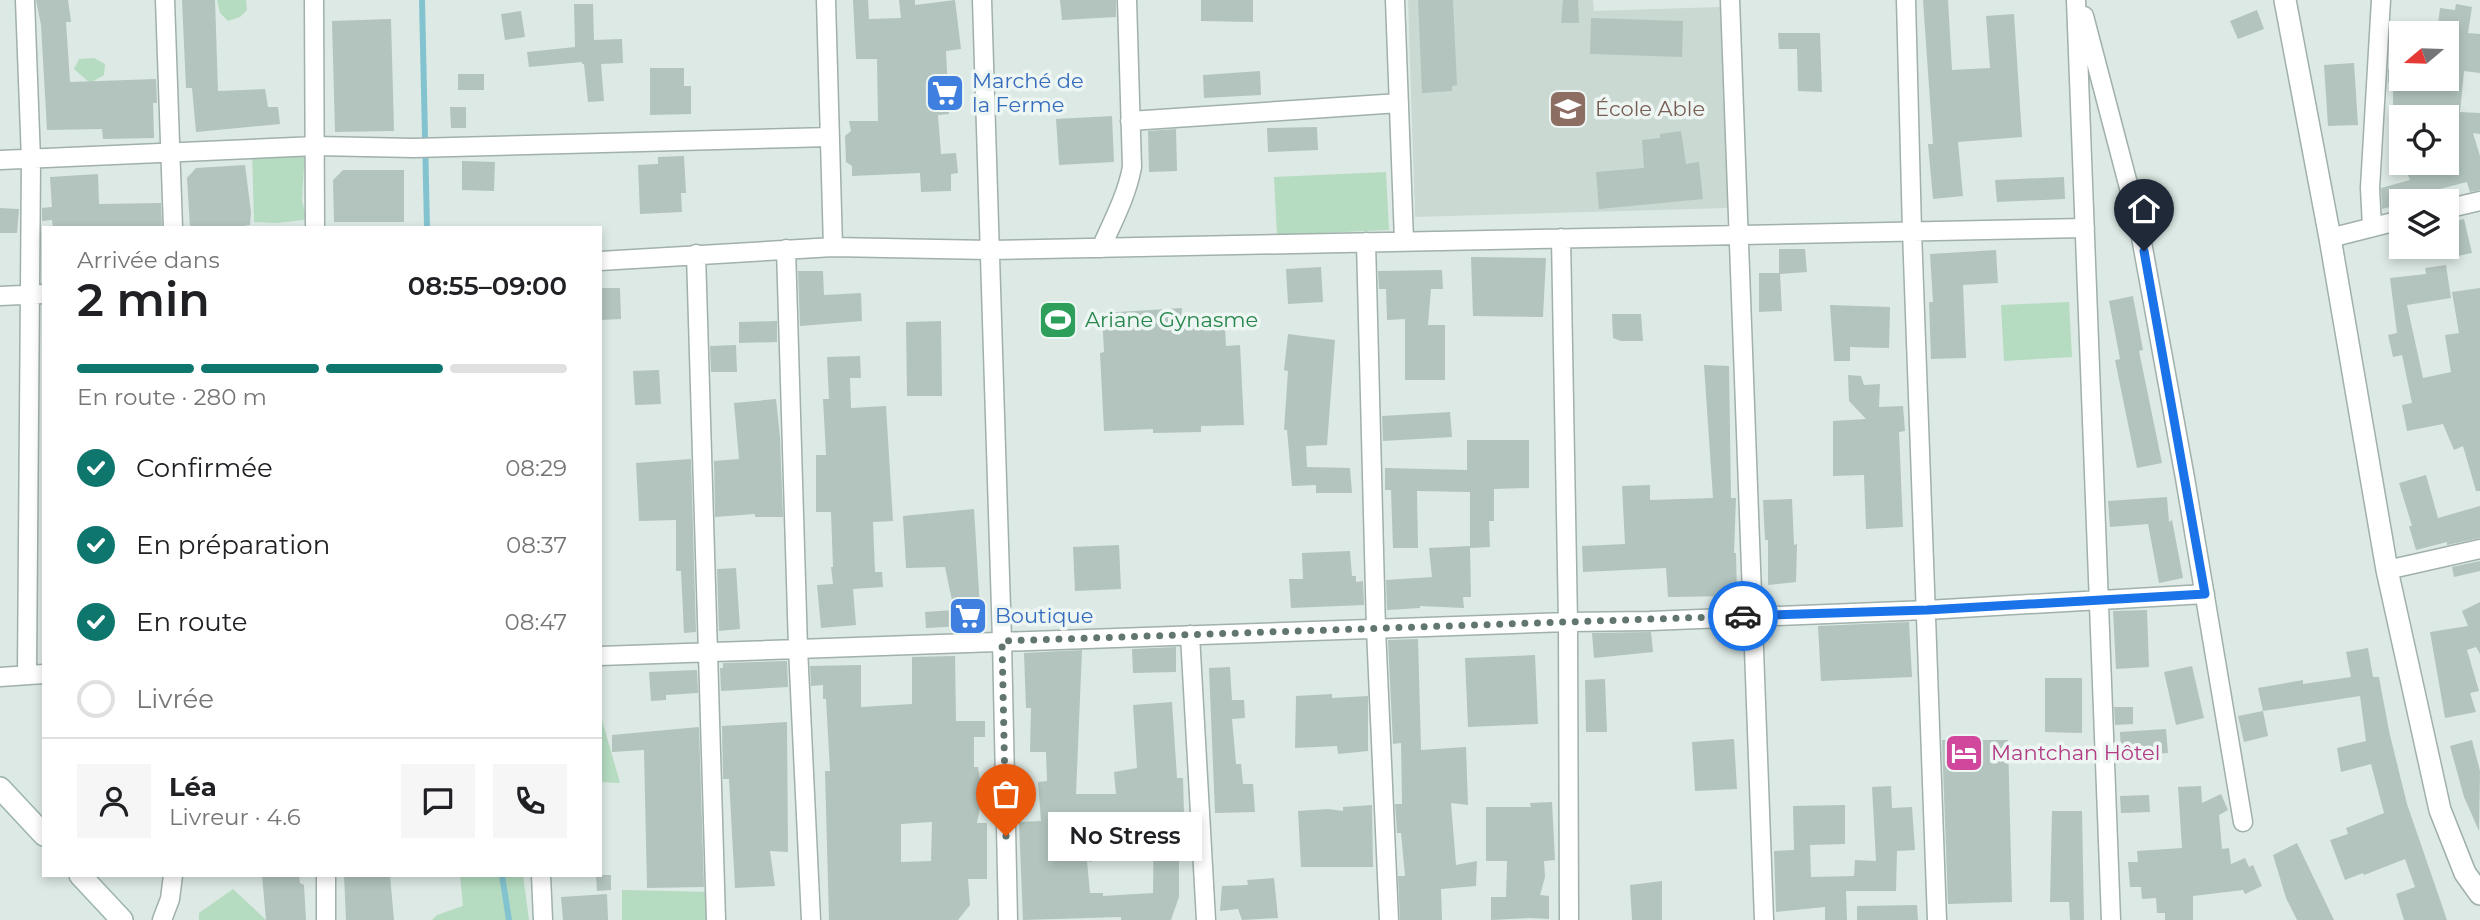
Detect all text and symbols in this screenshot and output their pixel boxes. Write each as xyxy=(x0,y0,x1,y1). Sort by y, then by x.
north arrow xyxy=(2389,21,2459,91)
map controls xyxy=(2389,21,2459,259)
place label: Marché de la Ferme xyxy=(972,68,1084,117)
supermarket icon: Marché de la Ferme xyxy=(924,72,966,114)
school or university icon: École Able xyxy=(1547,88,1589,130)
place label: École Able xyxy=(1595,96,1705,121)
button: locate xyxy=(2389,105,2459,175)
pin xyxy=(2114,179,2174,251)
button: layers xyxy=(2389,189,2459,259)
icon: home xyxy=(2125,190,2163,228)
text: Arrivée dans xyxy=(77,246,220,274)
text: 08:55–09:00 xyxy=(408,270,567,302)
text: 2 min xyxy=(77,271,210,328)
sports icon: Ariane Gynasme xyxy=(1037,299,1079,341)
place label: Ariane Gynasme xyxy=(1085,307,1258,332)
text: En route · 280 m xyxy=(77,383,267,411)
icon: check xyxy=(77,449,115,487)
text: Confirmée xyxy=(136,452,273,484)
text: 08:29 xyxy=(505,454,567,482)
icon: check xyxy=(77,526,115,564)
text: En préparation xyxy=(136,529,330,561)
text: 08:37 xyxy=(506,531,567,559)
courier xyxy=(1708,581,1778,651)
supermarket icon: Boutique xyxy=(947,595,989,637)
icon: car xyxy=(1724,597,1762,635)
icon: check xyxy=(77,603,115,641)
place label: Boutique xyxy=(995,603,1093,628)
text: En route xyxy=(136,606,247,638)
text: 08:47 xyxy=(505,608,567,636)
text: Livrée xyxy=(136,683,214,715)
hotel icon: Mantchan Hôtel xyxy=(1943,732,1985,774)
place label: Mantchan Hôtel xyxy=(1991,740,2160,765)
button: person xyxy=(77,764,151,838)
button: chat xyxy=(401,764,475,838)
button: phone xyxy=(493,764,567,838)
pin xyxy=(976,764,1036,836)
text: Léa xyxy=(169,771,217,803)
icon: bag xyxy=(987,775,1025,813)
text: Livreur · 4.6 xyxy=(169,803,301,831)
callout: No Stress xyxy=(1048,812,1202,860)
text: No Stress xyxy=(1069,822,1181,850)

